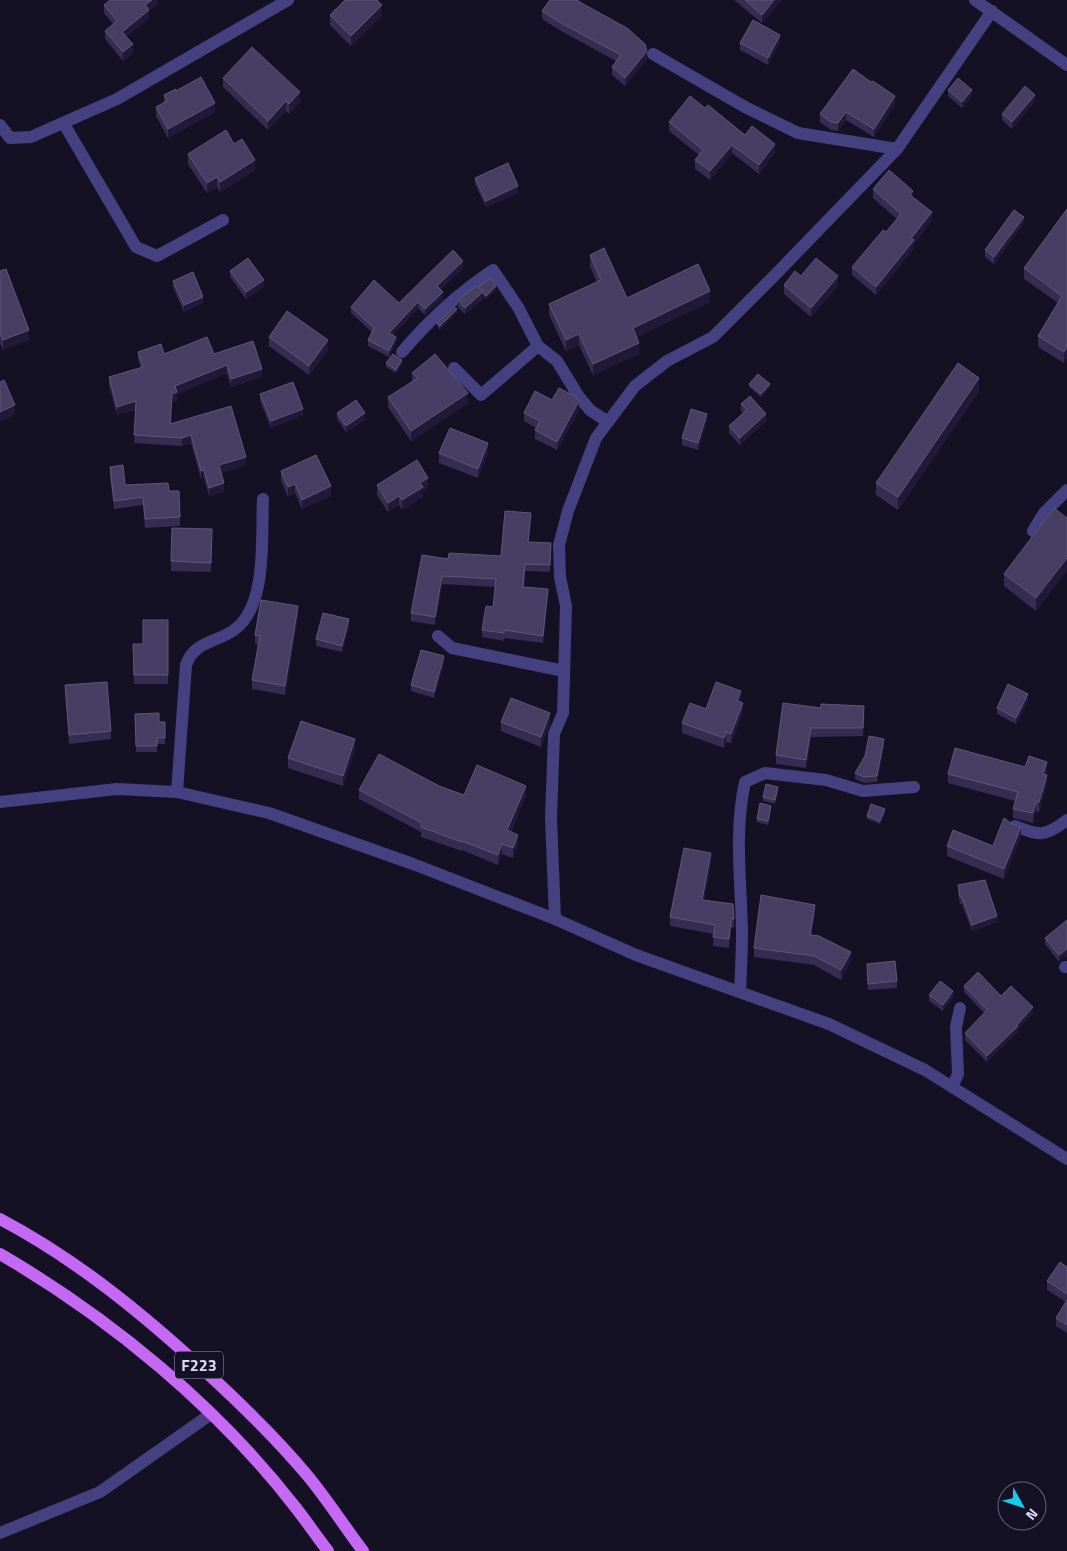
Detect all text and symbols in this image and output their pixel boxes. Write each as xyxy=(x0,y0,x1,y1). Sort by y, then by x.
road number: F223 xyxy=(175,1352,223,1378)
north arrow xyxy=(997,1481,1047,1531)
text: N xyxy=(1021,1504,1044,1525)

